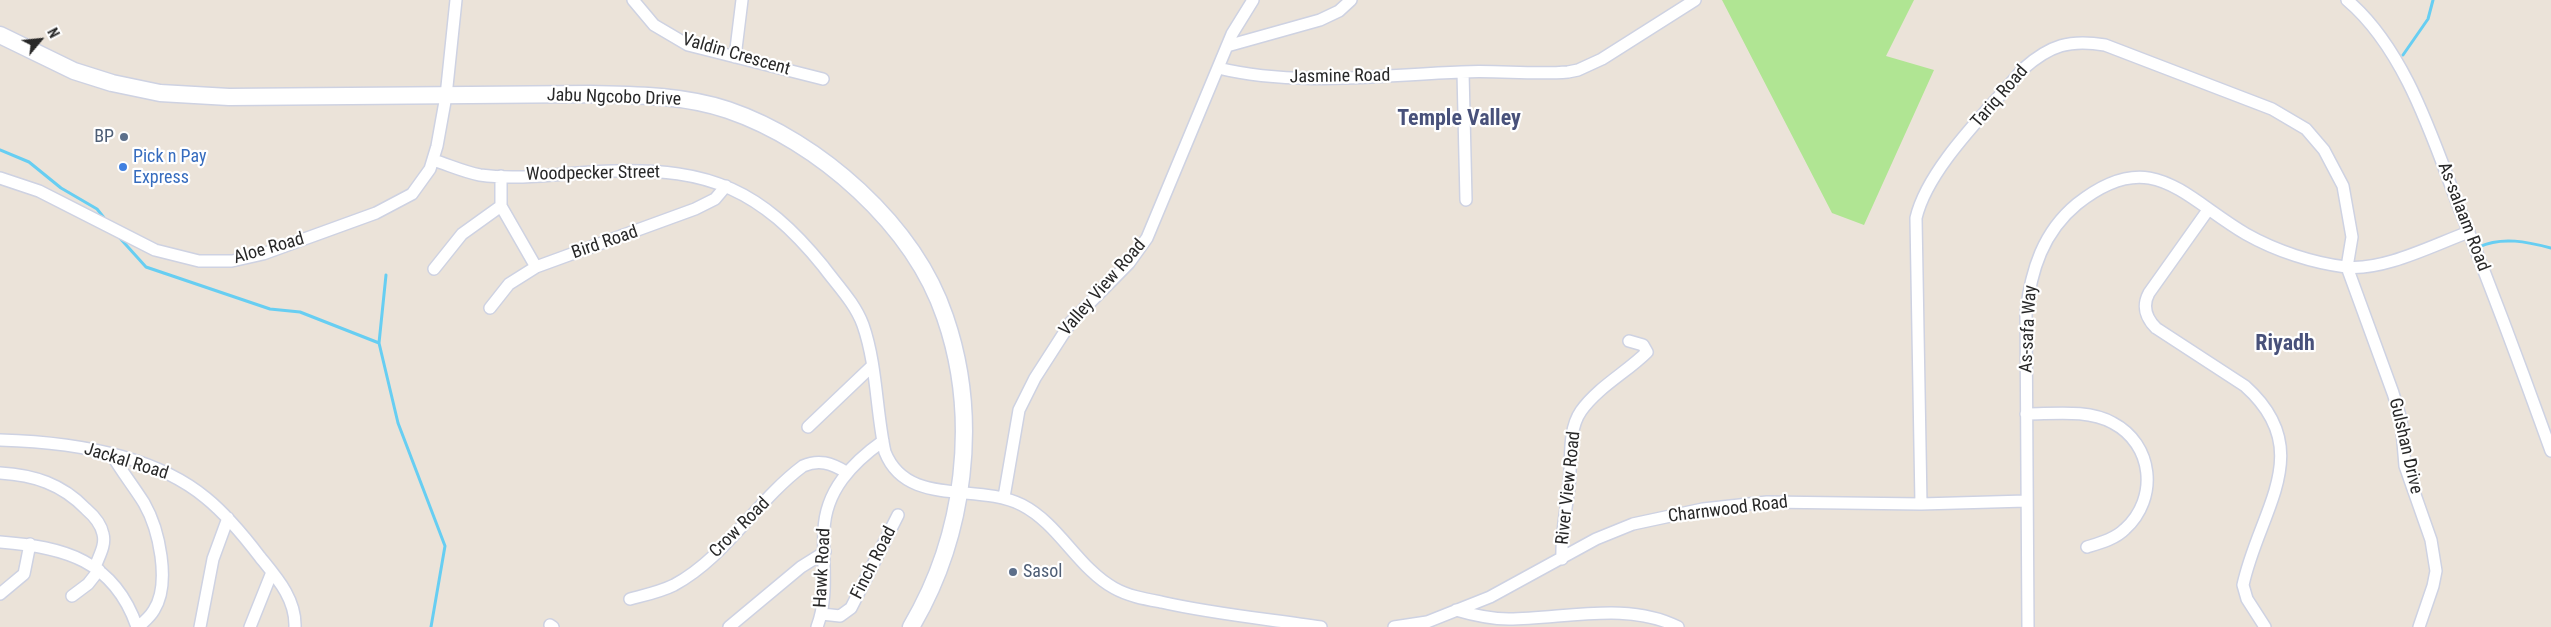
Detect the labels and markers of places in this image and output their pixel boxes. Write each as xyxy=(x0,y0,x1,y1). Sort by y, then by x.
place label: BP xyxy=(94,126,114,148)
marker: BP xyxy=(118,131,130,143)
place label: Pick n Pay Express xyxy=(133,146,206,188)
marker: Pick n Pay Express xyxy=(117,161,129,173)
place label: Sasol xyxy=(1023,561,1062,583)
marker: Sasol xyxy=(1007,566,1019,578)

